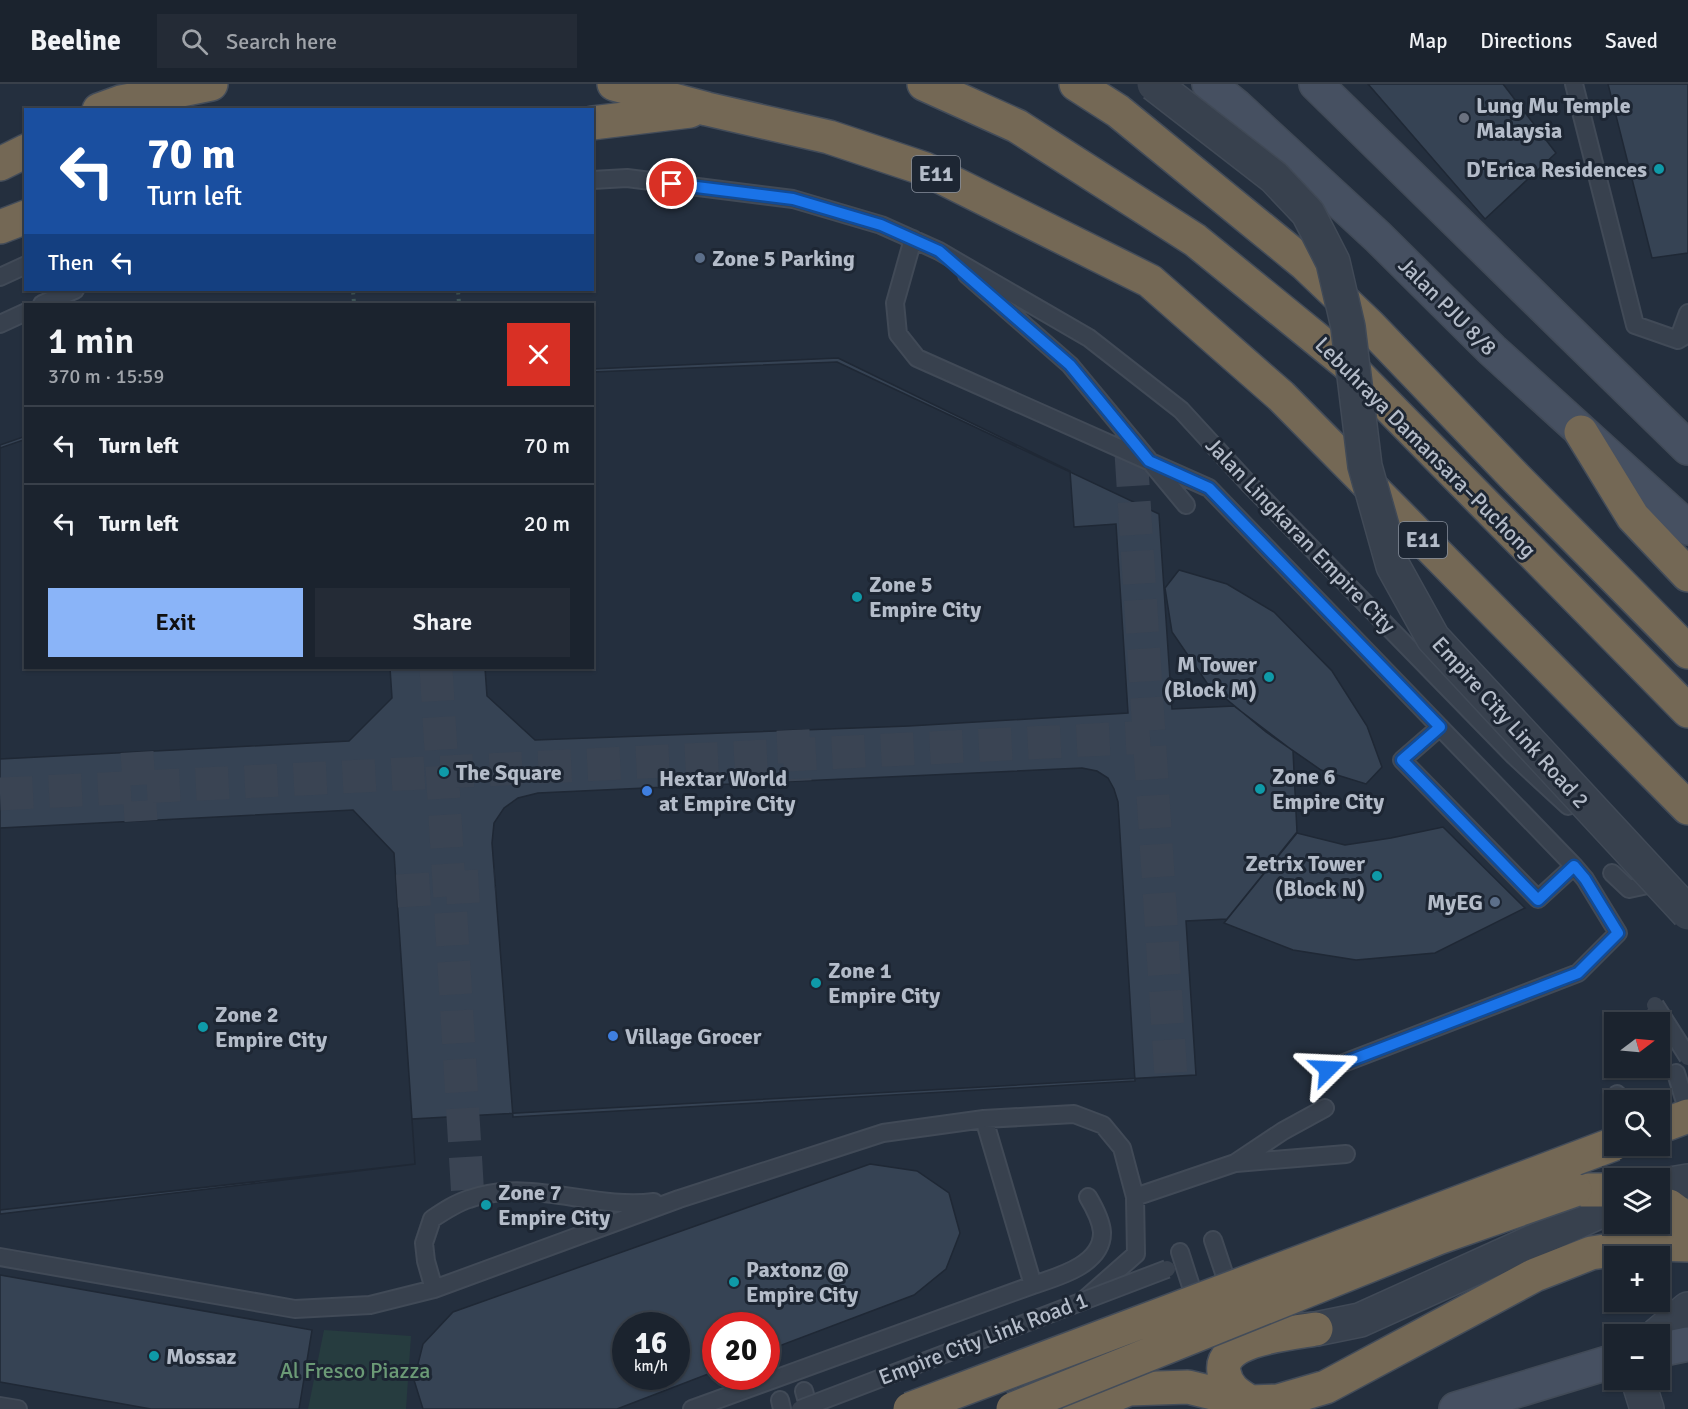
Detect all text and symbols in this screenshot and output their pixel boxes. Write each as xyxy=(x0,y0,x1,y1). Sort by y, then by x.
search box xyxy=(157,14,577,68)
text: Beeline xyxy=(30,24,121,58)
icon: search xyxy=(178,25,211,58)
text: Search here xyxy=(226,28,337,55)
text: Map xyxy=(1409,28,1447,54)
text: Directions xyxy=(1480,28,1572,54)
text: Saved xyxy=(1605,28,1658,54)
place label: Lung Mu Temple Malaysia xyxy=(1476,92,1631,144)
marker: Lung Mu Temple Malaysia xyxy=(1457,111,1471,125)
text: 70 m xyxy=(147,129,236,180)
icon: left xyxy=(48,132,126,210)
road number: E11 xyxy=(912,156,960,192)
place label: D'Erica Residences xyxy=(1466,156,1647,183)
pin xyxy=(646,158,697,209)
marker: D'Erica Residences xyxy=(1652,162,1666,176)
icon: arrive xyxy=(655,167,688,200)
text: Turn left xyxy=(147,180,242,213)
place label: Zone 5 Parking xyxy=(712,245,855,272)
icon: left xyxy=(106,246,139,279)
text: Then xyxy=(48,249,94,276)
marker: Zone 5 Parking xyxy=(693,251,707,265)
street label: Jalan PJU 8/8 xyxy=(1393,252,1502,361)
text: 1 min xyxy=(48,319,134,364)
button: close xyxy=(507,323,570,386)
street label: Lebuhraya Damansara–Puchong xyxy=(1310,331,1542,563)
text: 370 m · 15:59 xyxy=(48,364,164,389)
icon: left xyxy=(48,429,81,462)
text: Turn left xyxy=(99,432,179,459)
text: 70 m xyxy=(524,432,570,459)
street label: Jalan Lingkaran Empire City xyxy=(1200,432,1402,639)
icon: left xyxy=(48,507,81,540)
text: Turn left xyxy=(99,510,179,537)
text: 20 m xyxy=(524,510,570,537)
road number: E11 xyxy=(1399,522,1447,558)
place label: Zone 5 Empire City xyxy=(869,571,981,623)
button: Exit xyxy=(48,588,303,657)
button: Share xyxy=(315,588,570,657)
marker: Zone 5 Empire City xyxy=(850,590,864,604)
street label: Empire City Link Road 2 xyxy=(1426,631,1595,814)
place label: M Tower (Block M) xyxy=(1164,651,1257,703)
marker: M Tower (Block M) xyxy=(1262,670,1276,684)
place label: The Square xyxy=(456,759,562,786)
place label: Zone 6 Empire City xyxy=(1272,763,1384,815)
marker: The Square xyxy=(437,765,451,779)
place label: Hextar World at Empire City xyxy=(659,765,795,817)
marker: Zone 6 Empire City xyxy=(1253,782,1267,796)
marker: Hextar World at Empire City xyxy=(640,784,654,798)
place label: Zetrix Tower (Block N) xyxy=(1245,850,1365,902)
marker: Zetrix Tower (Block N) xyxy=(1370,869,1384,883)
place label: MyEG xyxy=(1427,889,1483,916)
marker: MyEG xyxy=(1488,895,1502,909)
place label: Zone 1 Empire City xyxy=(828,957,940,1009)
marker: Zone 1 Empire City xyxy=(809,976,823,990)
place label: Zone 2 Empire City xyxy=(215,1001,327,1053)
north arrow xyxy=(1604,1012,1670,1078)
map controls xyxy=(1604,1012,1670,1390)
marker: Zone 2 Empire City xyxy=(196,1020,210,1034)
place label: Village Grocer xyxy=(625,1023,762,1050)
marker: Village Grocer xyxy=(606,1029,620,1043)
position arrow xyxy=(1296,1037,1360,1101)
button: search xyxy=(1604,1090,1670,1156)
button: layers xyxy=(1604,1168,1670,1234)
place label: Zone 7 Empire City xyxy=(498,1179,610,1231)
marker: Zone 7 Empire City xyxy=(479,1198,493,1212)
button: + xyxy=(1604,1246,1670,1312)
place label: Paxtonz @ Empire City xyxy=(746,1256,858,1308)
marker: Paxtonz @ Empire City xyxy=(727,1275,741,1289)
street label: Empire City Link Road 1 xyxy=(875,1286,1092,1391)
speed limit sign: 20 xyxy=(702,1312,780,1390)
button: − xyxy=(1604,1324,1670,1390)
text: 16 xyxy=(635,1325,667,1362)
place label: Mossaz xyxy=(166,1343,237,1370)
marker: Mossaz xyxy=(147,1349,161,1363)
park label: Al Fresco Piazza xyxy=(280,1357,430,1384)
text: km/h xyxy=(634,1357,668,1375)

